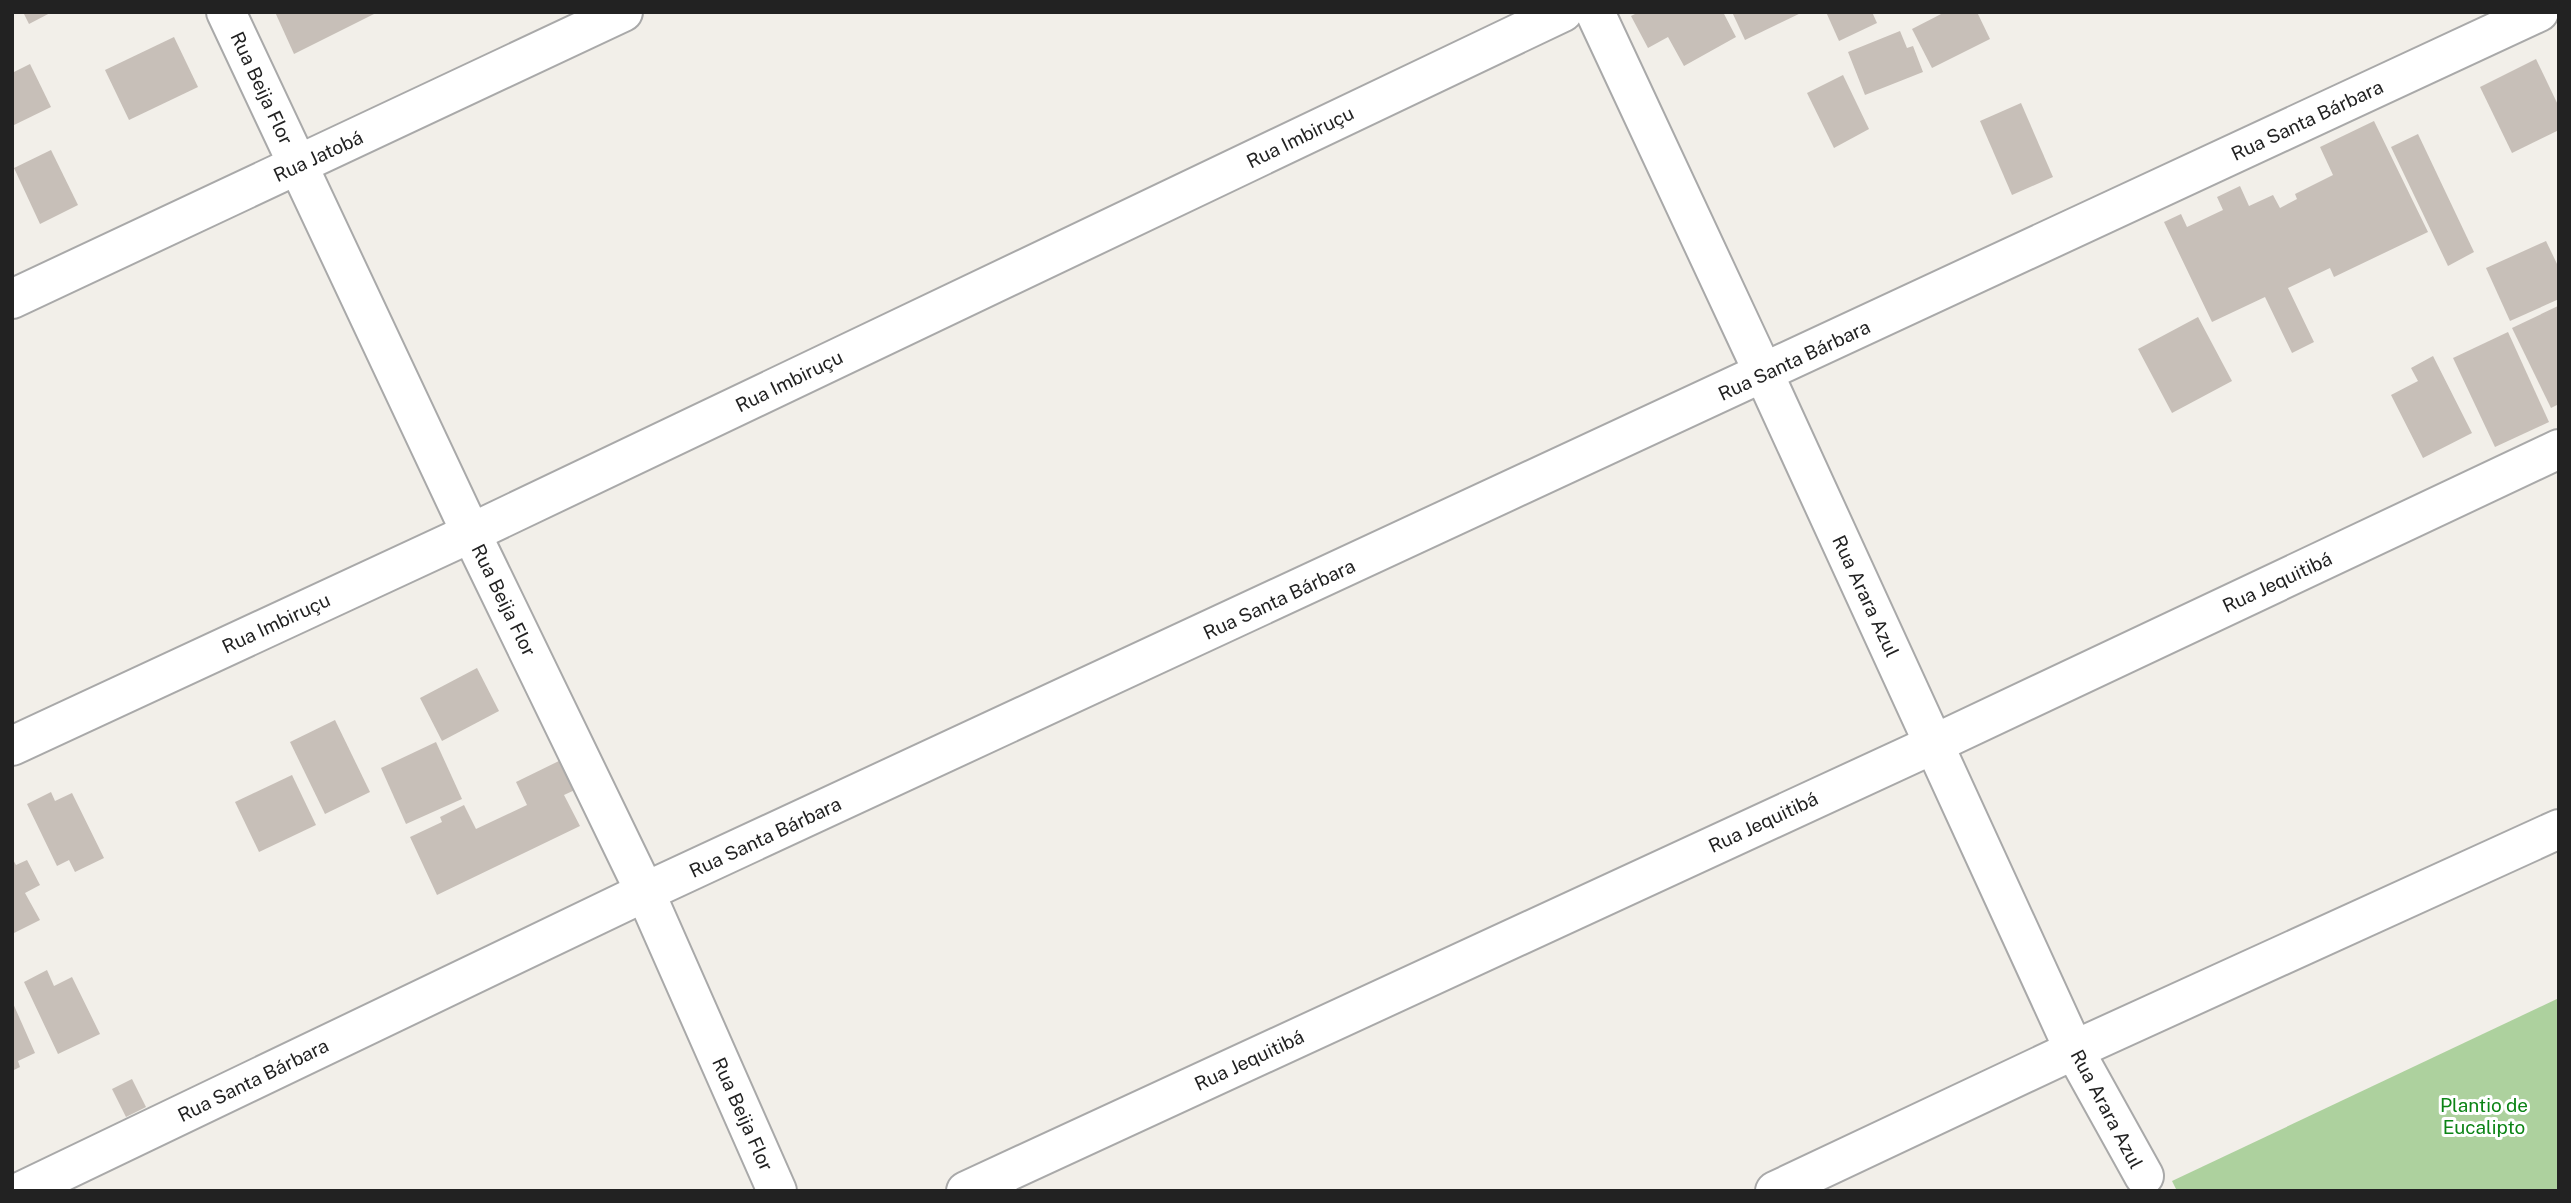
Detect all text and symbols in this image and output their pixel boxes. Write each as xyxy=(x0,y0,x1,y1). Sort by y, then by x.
street label: Rua Beija Flor xyxy=(226,28,298,148)
street label: Rua Santa Bárbara xyxy=(2228,75,2386,165)
street label: Rua Imbiruçu xyxy=(1243,102,1357,172)
street label: Rua Jatobá xyxy=(270,126,366,186)
street label: Rua Santa Bárbara xyxy=(1715,315,1873,405)
street label: Rua Imbiruçu xyxy=(732,346,846,416)
street label: Rua Arara Azul xyxy=(1828,532,1904,660)
street label: Rua Beija Flor xyxy=(467,540,541,660)
street label: Rua Jequitibá xyxy=(2219,547,2335,617)
street label: Rua Santa Bárbara xyxy=(1200,554,1358,644)
street label: Rua Imbiruçu xyxy=(219,588,333,658)
street label: Rua Jequitibá xyxy=(1705,787,1821,857)
street label: Rua Santa Bárbara xyxy=(686,792,844,882)
street label: Rua Jequitibá xyxy=(1191,1025,1307,1095)
street label: Rua Santa Bárbara xyxy=(174,1034,332,1126)
street label: Rua Arara Azul xyxy=(2066,1046,2148,1172)
street label: Rua Beija Flor xyxy=(708,1054,778,1174)
park label: Plantio de Eucalipto xyxy=(2440,1094,2528,1138)

